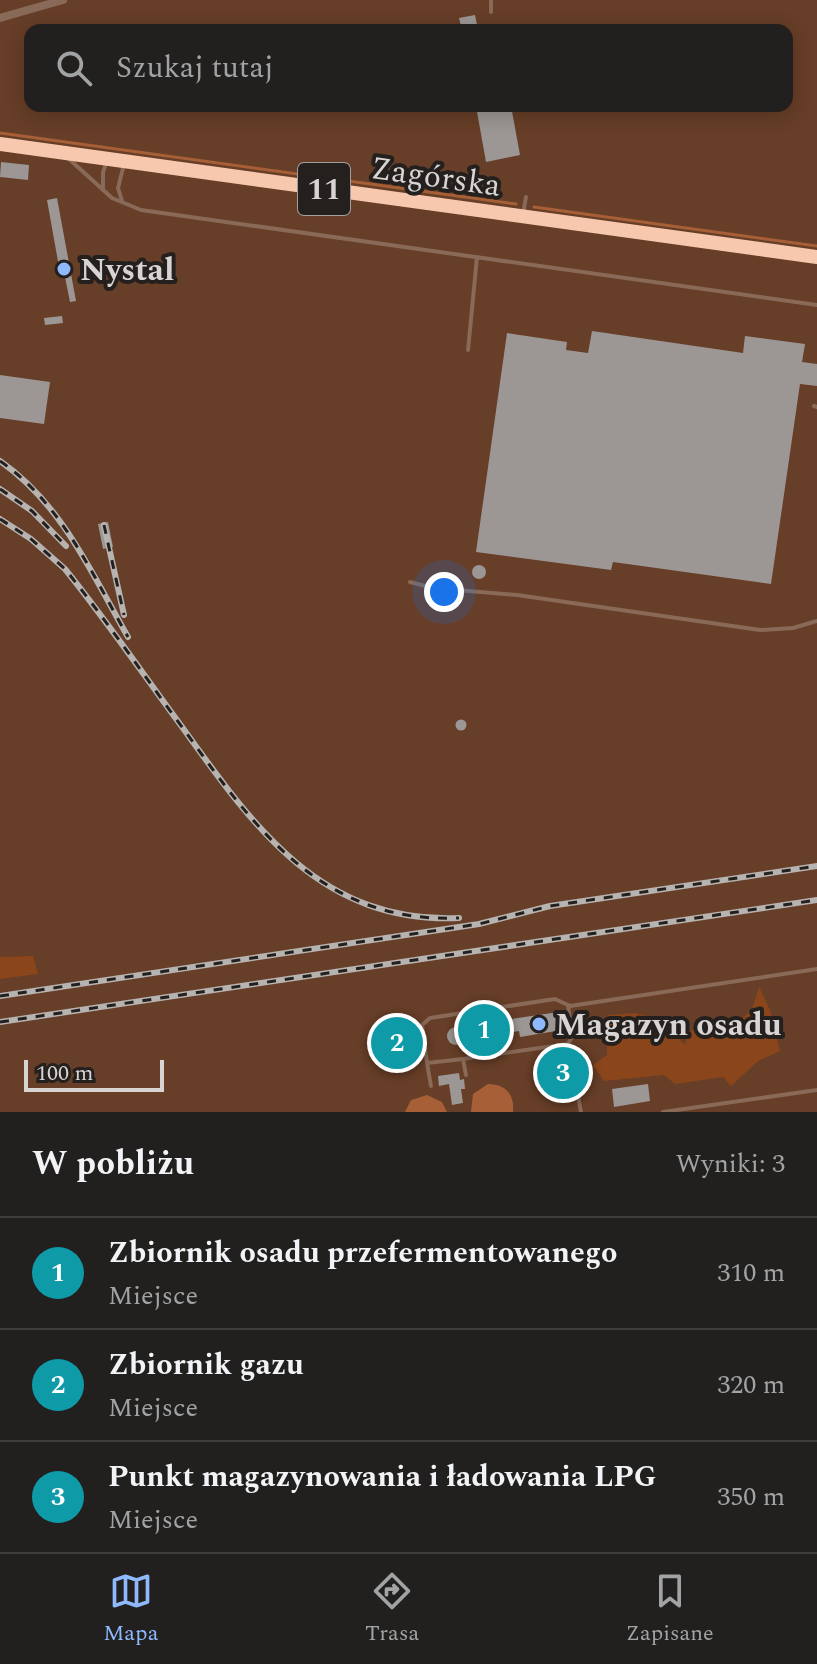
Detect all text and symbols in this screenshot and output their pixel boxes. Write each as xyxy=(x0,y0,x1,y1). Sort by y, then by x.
search box xyxy=(24,24,793,112)
text: Szukaj tutaj xyxy=(116,45,274,91)
icon: search xyxy=(52,46,96,90)
street label: Zagórska xyxy=(368,144,504,211)
road number: 11 xyxy=(298,163,350,215)
place label: Nystal xyxy=(80,246,174,295)
marker: Nystal xyxy=(55,260,73,278)
your location xyxy=(424,572,464,612)
pin: 1 xyxy=(458,1000,510,1060)
place label: Magazyn osadu xyxy=(555,1001,782,1050)
pin: 2 xyxy=(371,1013,423,1073)
marker: Magazyn osadu xyxy=(530,1015,548,1033)
pin: 3 xyxy=(537,1043,589,1103)
scale bar xyxy=(24,1056,164,1092)
text: 100 m xyxy=(36,1057,93,1090)
text: W pobliżu xyxy=(32,1138,194,1190)
text: Wyniki: 3 xyxy=(676,1144,785,1184)
text: Zbiornik osadu przefermentowanego xyxy=(108,1230,617,1276)
text: 1 xyxy=(51,1253,65,1293)
text: 310 m xyxy=(717,1253,785,1293)
text: Miejsce xyxy=(108,1276,198,1316)
text: Zbiornik gazu xyxy=(108,1342,304,1388)
text: 2 xyxy=(51,1365,65,1405)
text: 320 m xyxy=(717,1365,785,1405)
text: Miejsce xyxy=(108,1388,198,1428)
text: Punkt magazynowania i ładowania LPG xyxy=(108,1454,657,1500)
text: 3 xyxy=(51,1477,65,1517)
text: 350 m xyxy=(717,1477,785,1517)
text: Miejsce xyxy=(108,1500,198,1540)
tab: Mapa xyxy=(103,1569,158,1650)
tab: Trasa xyxy=(365,1569,419,1650)
tab: Zapisane xyxy=(626,1569,714,1650)

